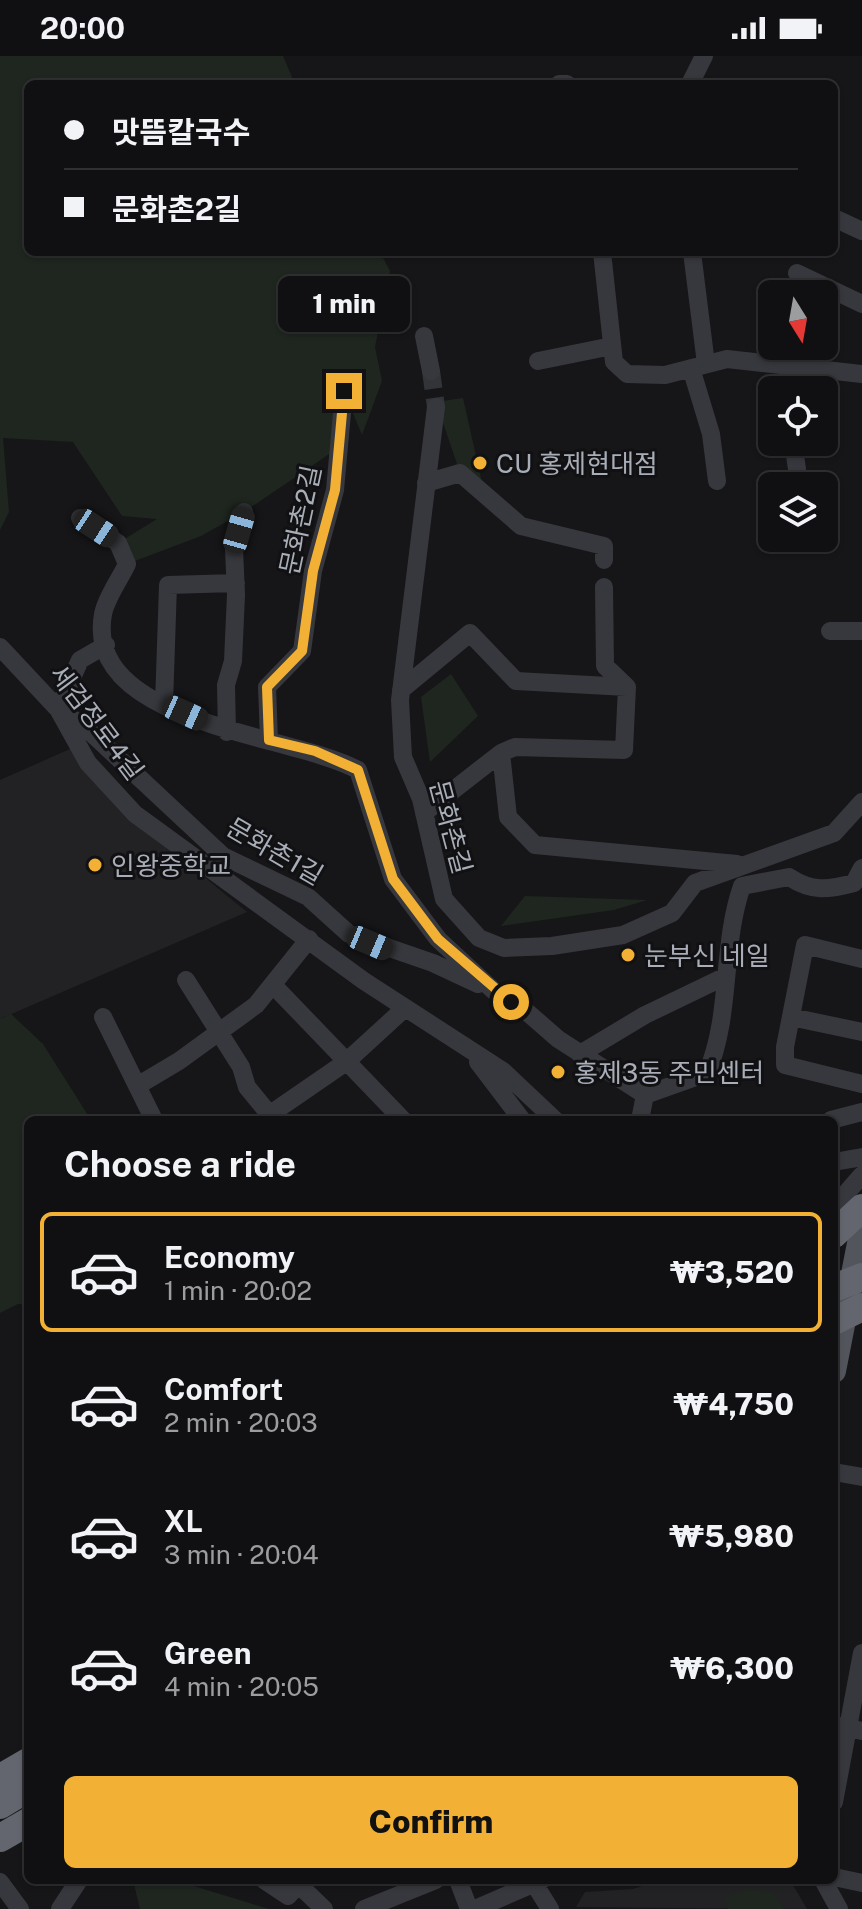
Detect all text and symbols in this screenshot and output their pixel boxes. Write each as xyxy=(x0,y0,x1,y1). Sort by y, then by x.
text: 20:00 xyxy=(40,10,125,46)
text: 맛뜸칼국수 xyxy=(112,114,250,150)
text: 문화촌2길 xyxy=(112,191,241,227)
callout: 1 min xyxy=(278,275,410,331)
north arrow xyxy=(758,280,838,360)
map controls xyxy=(758,280,838,552)
text: 1 min xyxy=(312,288,376,319)
route end xyxy=(326,373,362,409)
button: locate xyxy=(758,376,838,456)
place label: CU 홍제현대점 xyxy=(496,448,658,479)
marker: CU 홍제현대점 xyxy=(471,454,489,472)
street label: 문화촌2길 xyxy=(273,462,327,578)
button: layers xyxy=(758,472,838,552)
car xyxy=(221,504,257,556)
car xyxy=(69,505,123,551)
street label: 세검정로4길 xyxy=(44,658,150,786)
car xyxy=(158,692,212,734)
street label: 문화촌길 xyxy=(424,777,478,877)
street label: 문화촌1길 xyxy=(221,811,329,891)
place label: 인왕중학교 xyxy=(111,850,231,881)
marker: 인왕중학교 xyxy=(86,856,104,874)
car xyxy=(343,923,397,963)
place label: 눈부신 네일 xyxy=(644,940,770,971)
marker: 눈부신 네일 xyxy=(619,946,637,964)
route start xyxy=(493,984,529,1020)
place label: 홍제3동 주민센터 xyxy=(574,1057,764,1088)
marker: 홍제3동 주민센터 xyxy=(549,1063,567,1081)
text: Choose a ride xyxy=(64,1143,296,1185)
icon: car xyxy=(68,1236,140,1308)
text: Economy xyxy=(164,1239,295,1275)
text: ₩3,520 xyxy=(670,1254,794,1290)
text: 1 min · 20:02 xyxy=(164,1275,312,1306)
icon: car xyxy=(68,1368,140,1440)
text: Comfort xyxy=(164,1371,283,1407)
text: ₩4,750 xyxy=(674,1386,794,1422)
text: 2 min · 20:03 xyxy=(164,1407,318,1438)
icon: car xyxy=(68,1500,140,1572)
text: XL xyxy=(164,1503,203,1539)
text: ₩5,980 xyxy=(669,1518,794,1554)
text: 3 min · 20:04 xyxy=(164,1539,319,1570)
icon: car xyxy=(68,1632,140,1704)
text: Green xyxy=(164,1635,251,1671)
text: ₩6,300 xyxy=(670,1650,794,1686)
text: 4 min · 20:05 xyxy=(164,1671,319,1702)
button: Confirm xyxy=(64,1776,798,1868)

